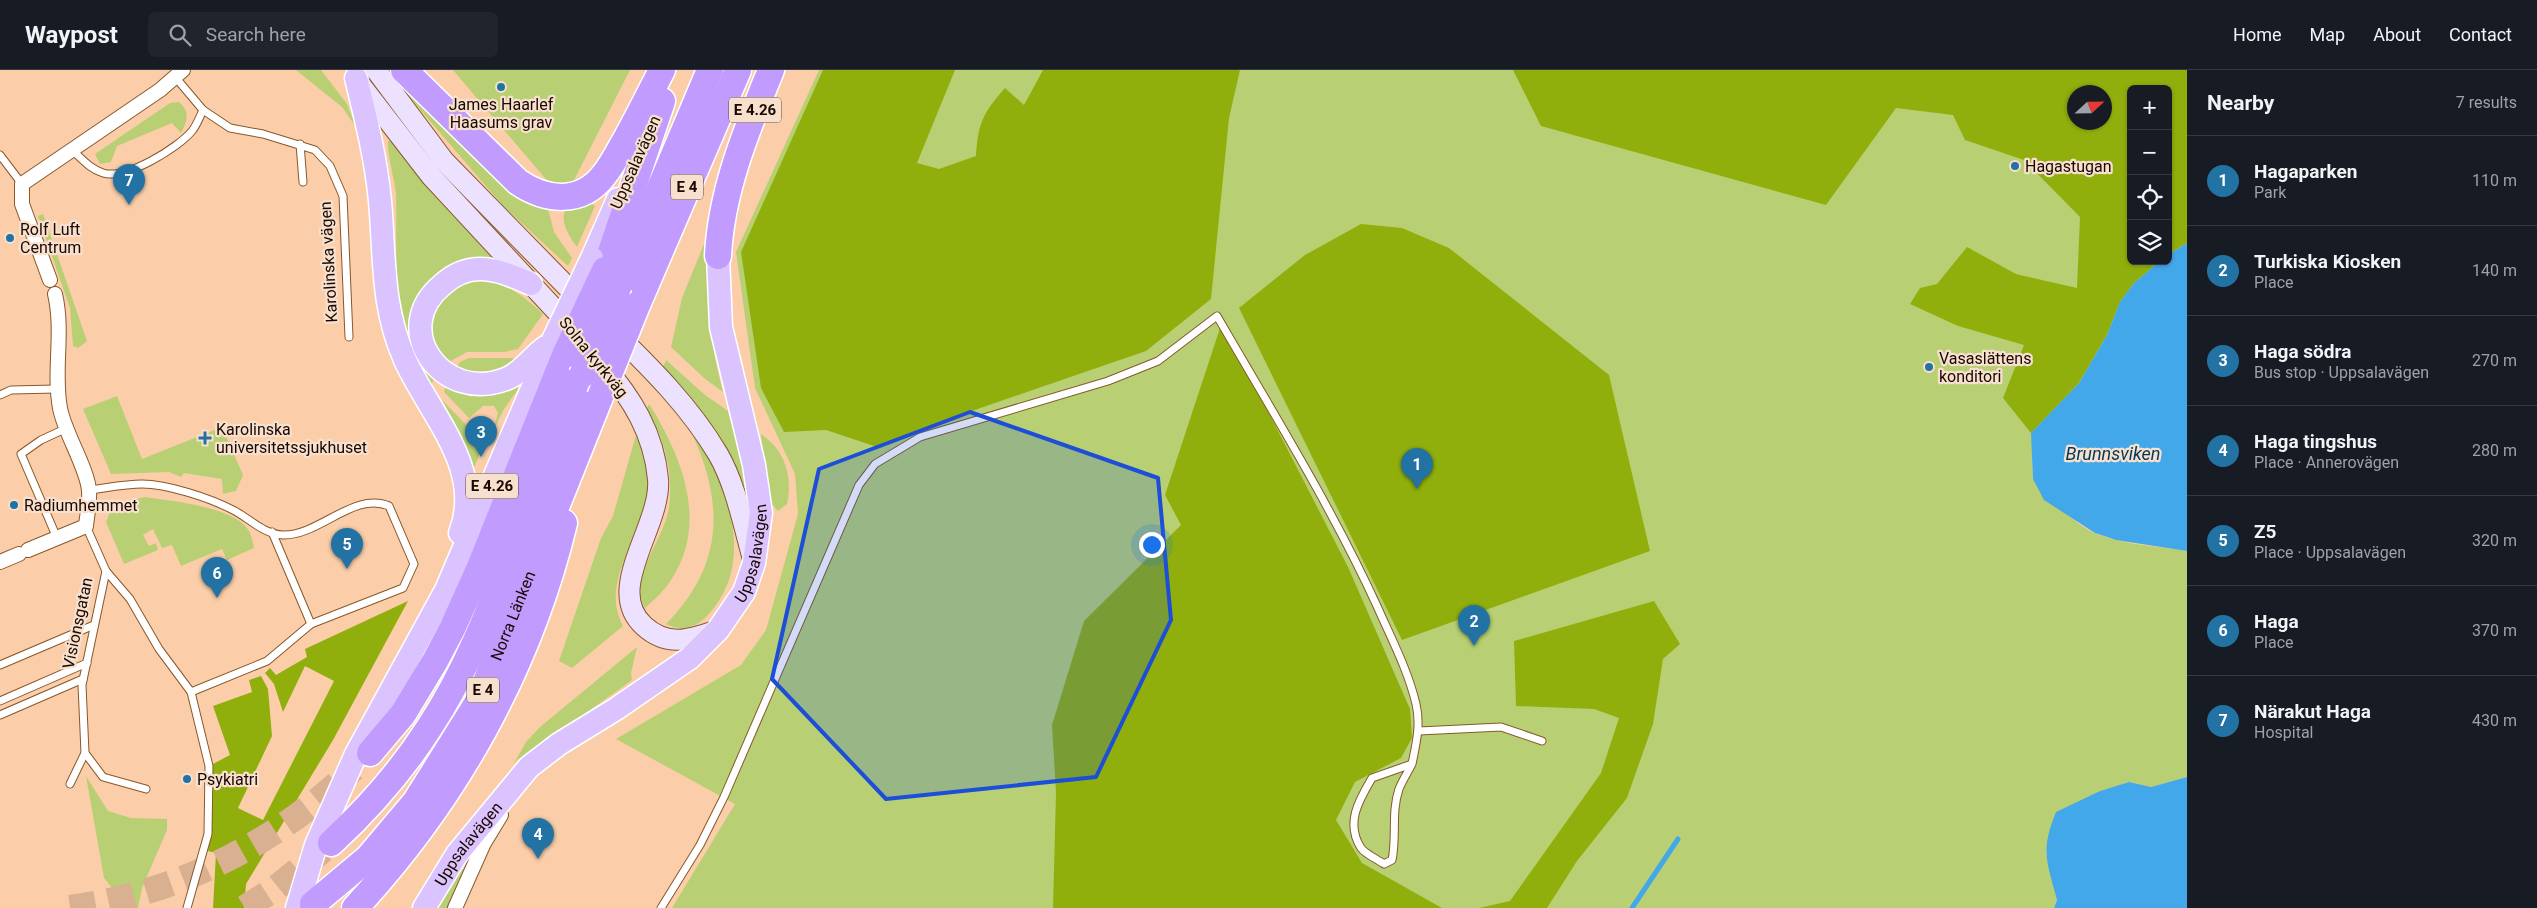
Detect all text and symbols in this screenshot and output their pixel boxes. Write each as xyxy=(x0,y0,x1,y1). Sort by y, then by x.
search box xyxy=(148,12,498,57)
text: Waypost xyxy=(25,21,118,49)
icon: search xyxy=(166,21,194,49)
text: Search here xyxy=(206,23,306,46)
text: Home xyxy=(2233,24,2282,45)
text: Map xyxy=(2310,24,2345,45)
text: About xyxy=(2373,24,2421,45)
text: Contact xyxy=(2449,24,2512,45)
marker: James Haarlef Haasums grav xyxy=(495,81,507,93)
north arrow xyxy=(2067,85,2112,130)
map controls xyxy=(2127,85,2172,265)
button: + xyxy=(2127,85,2172,130)
text: Nearby xyxy=(2207,91,2274,115)
text: 7 results xyxy=(2456,93,2517,112)
place label: James Haarlef Haasums grav xyxy=(449,95,554,132)
road number: E 4.26 xyxy=(729,98,781,122)
street label: Uppsalavägen xyxy=(606,112,665,212)
button: − xyxy=(2127,130,2172,175)
place label: Hagastugan xyxy=(2025,157,2112,176)
marker: Hagastugan xyxy=(2009,160,2021,172)
text: Hagaparken xyxy=(2254,160,2357,183)
pin: 7 xyxy=(113,164,145,205)
text: 1 xyxy=(2218,171,2228,190)
text: 110 m xyxy=(2472,171,2517,190)
road number: E 4 xyxy=(671,174,703,200)
button: locate xyxy=(2127,175,2172,220)
text: Park xyxy=(2254,183,2286,202)
street label: Karolinska vägen xyxy=(316,201,341,323)
place label: Rolf Luft Centrum xyxy=(20,220,81,257)
button: layers xyxy=(2127,220,2172,265)
marker: Rolf Luft Centrum xyxy=(4,232,16,244)
text: Turkiska Kiosken xyxy=(2254,250,2401,273)
text: 2 xyxy=(2218,261,2228,280)
text: 140 m xyxy=(2472,261,2517,280)
text: Place xyxy=(2254,273,2294,292)
street label: Solna kyrkväg xyxy=(555,313,632,402)
text: Haga södra xyxy=(2254,340,2351,363)
place label: Vasaslättens konditori xyxy=(1939,349,2031,386)
text: 3 xyxy=(2218,351,2228,370)
text: 270 m xyxy=(2472,351,2517,370)
marker: Vasaslättens konditori xyxy=(1923,361,1935,373)
text: Bus stop · Uppsalavägen xyxy=(2254,363,2429,382)
pin: 3 xyxy=(465,416,497,457)
place label: Karolinska universitetssjukhuset xyxy=(216,420,367,457)
text: Haga tingshus xyxy=(2254,430,2377,453)
marker: Karolinska universitetssjukhuset xyxy=(198,431,212,445)
text: 4 xyxy=(2218,441,2228,460)
text: 280 m xyxy=(2472,441,2517,460)
water label: Brunnsviken xyxy=(2066,443,2160,464)
pin: 1 xyxy=(1401,448,1433,489)
text: Place · Annerovägen xyxy=(2254,453,2399,472)
road number: E 4.26 xyxy=(466,474,518,498)
place label: Radiumhemmet xyxy=(24,496,137,515)
marker: Radiumhemmet xyxy=(8,499,20,511)
street label: Uppsalavägen xyxy=(731,503,771,606)
text: Z5 xyxy=(2254,520,2276,543)
pin: 5 xyxy=(331,528,363,569)
text: 5 xyxy=(2218,531,2228,550)
text: 320 m xyxy=(2472,531,2517,550)
your location xyxy=(1139,532,1165,558)
text: Place · Uppsalavägen xyxy=(2254,543,2406,562)
pin: 6 xyxy=(201,557,233,598)
street label: Norra Länken xyxy=(486,568,539,664)
street label: Visionsgatan xyxy=(59,576,96,671)
pin: 2 xyxy=(1458,605,1490,646)
text: Haga xyxy=(2254,610,2299,633)
text: 6 xyxy=(2218,621,2228,640)
text: 370 m xyxy=(2472,621,2517,640)
text: Place xyxy=(2254,633,2294,652)
road number: E 4 xyxy=(467,678,499,702)
text: Närakut Haga xyxy=(2254,700,2371,723)
text: 7 xyxy=(2218,711,2228,730)
text: 430 m xyxy=(2472,711,2517,730)
text: Hospital xyxy=(2254,723,2314,742)
place label: Psykiatri xyxy=(197,770,258,789)
marker: Psykiatri xyxy=(181,773,193,785)
street label: Uppsalavägen xyxy=(431,798,506,890)
pin: 4 xyxy=(522,818,554,859)

